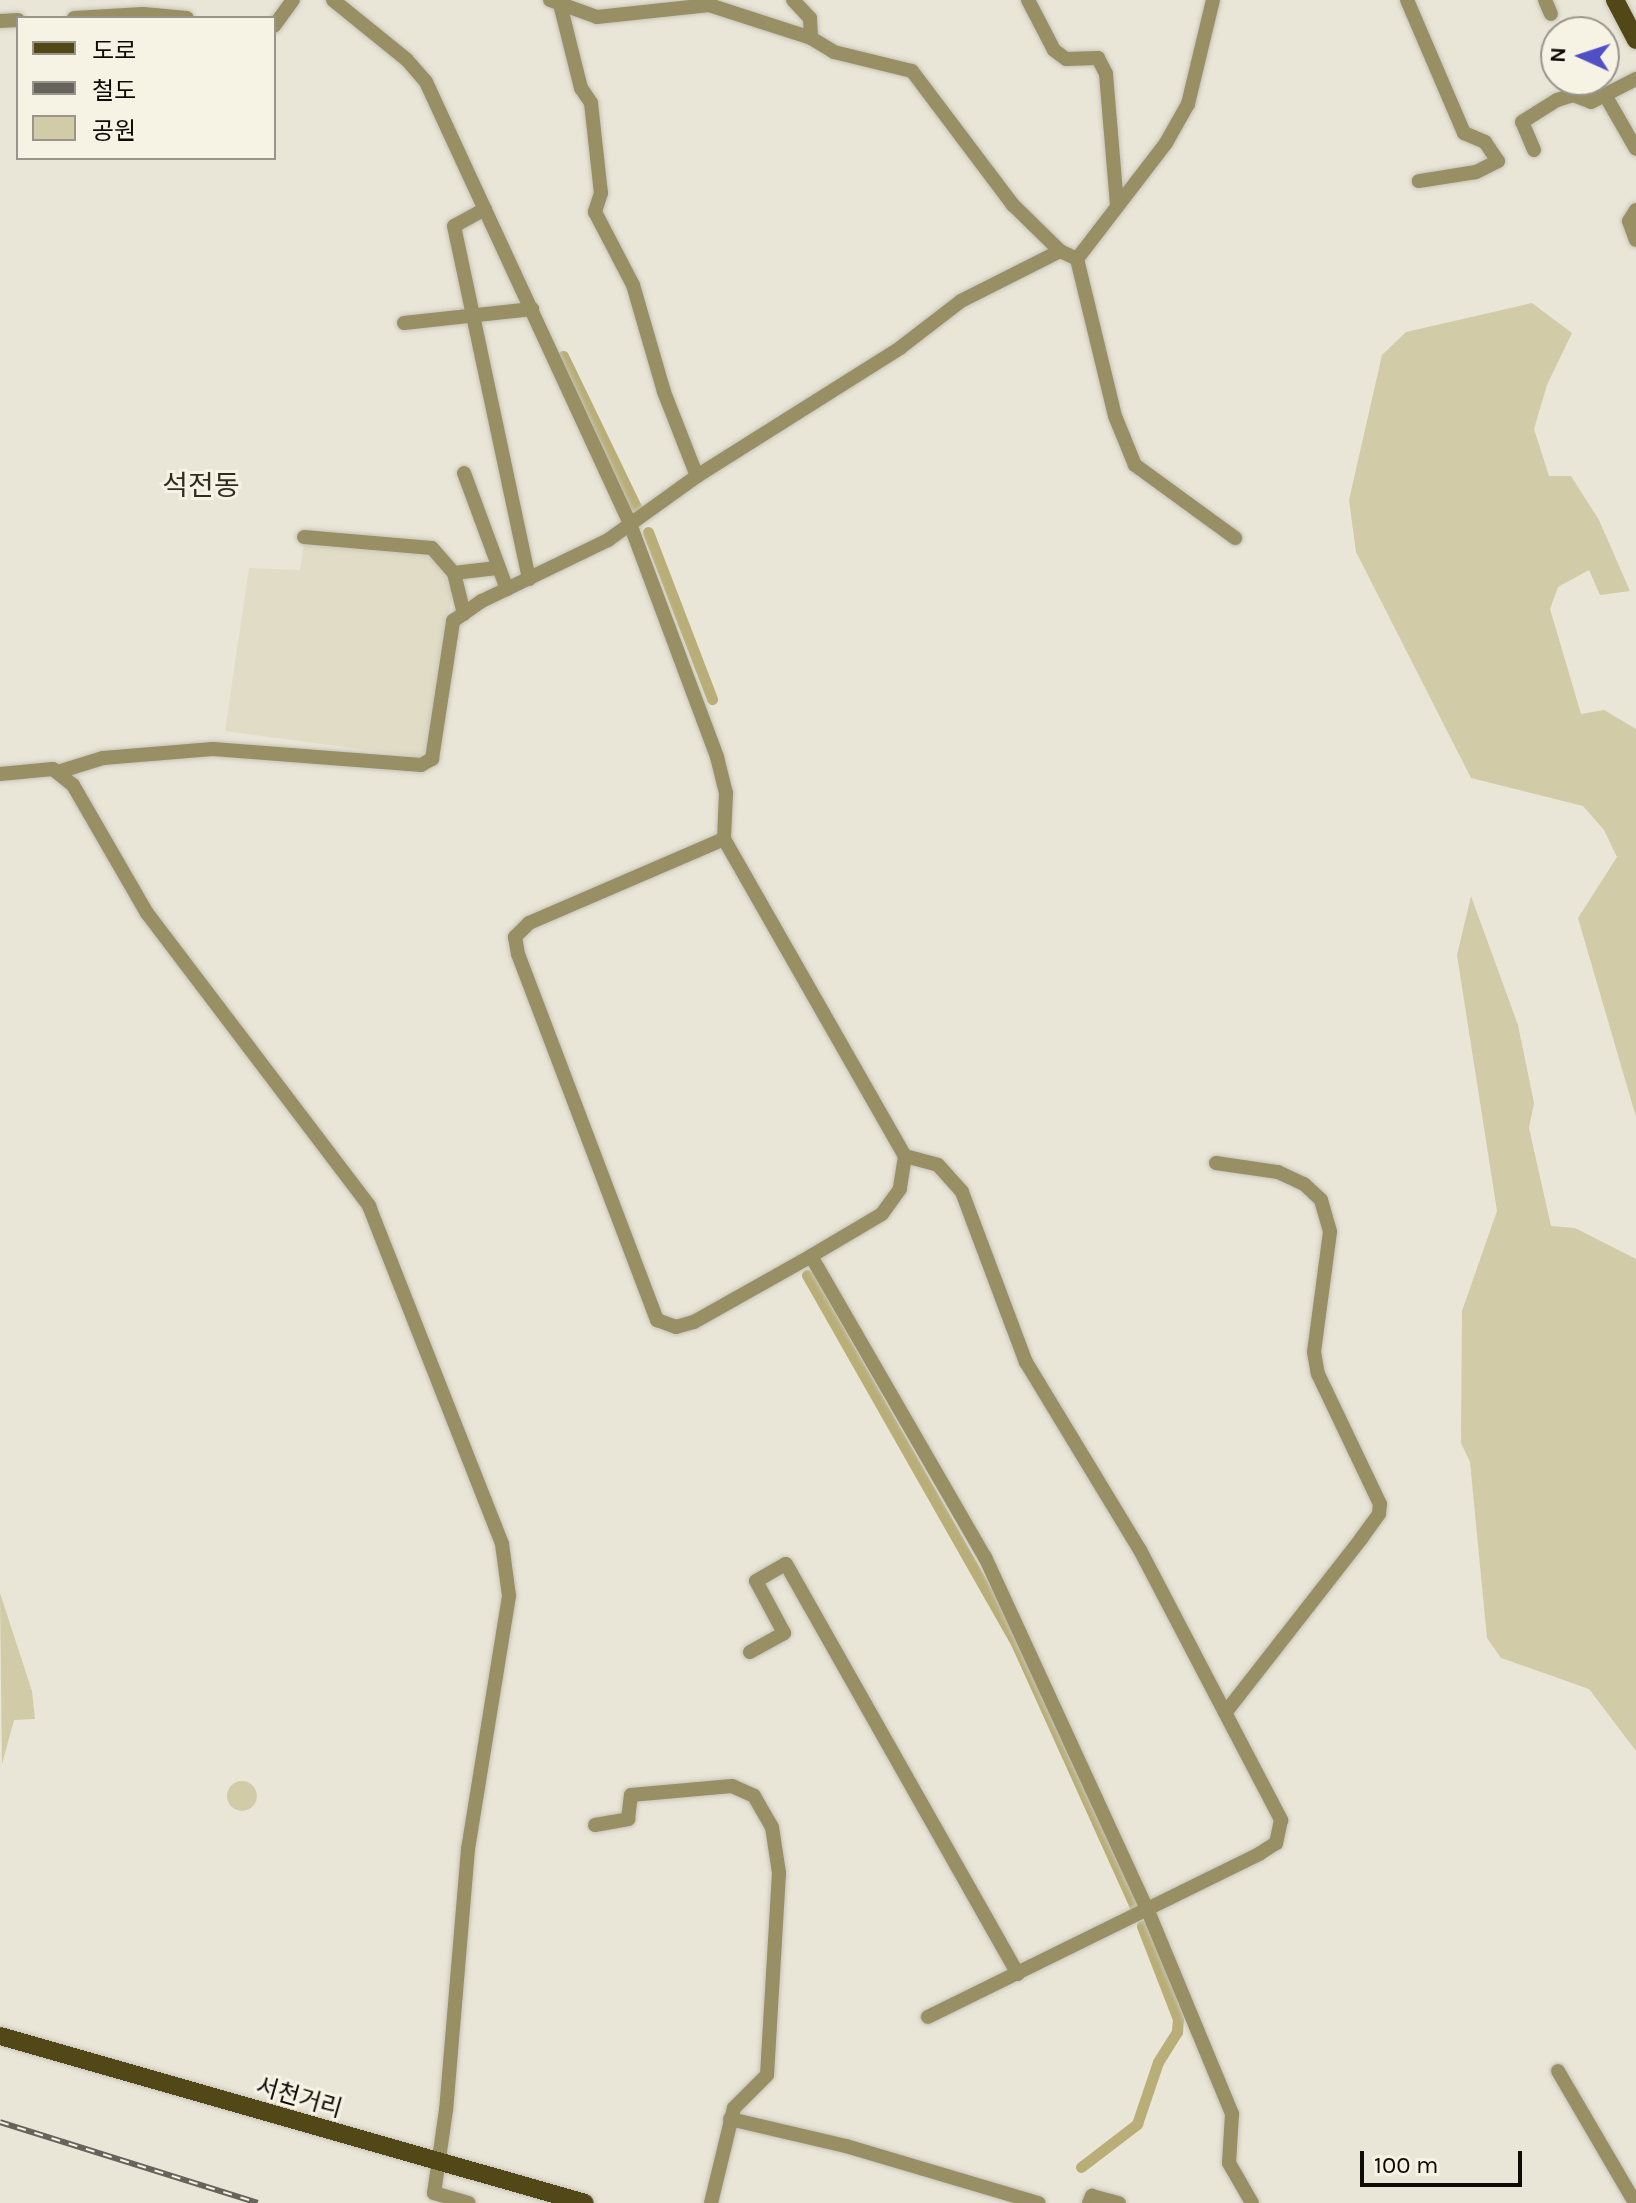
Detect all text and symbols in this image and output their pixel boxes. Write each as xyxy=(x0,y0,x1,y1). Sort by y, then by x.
legend xyxy=(16,16,276,160)
north arrow xyxy=(1540,16,1620,96)
text: 도로 xyxy=(92,37,136,65)
text: N xyxy=(1545,46,1571,63)
text: 철도 xyxy=(92,77,136,105)
text: 공원 xyxy=(92,117,136,145)
district label: 석전동 xyxy=(162,469,240,503)
street label: 서천거리 xyxy=(253,2072,345,2124)
scale bar xyxy=(1364,2135,1526,2185)
text: 100 m xyxy=(1374,2151,1439,2179)

